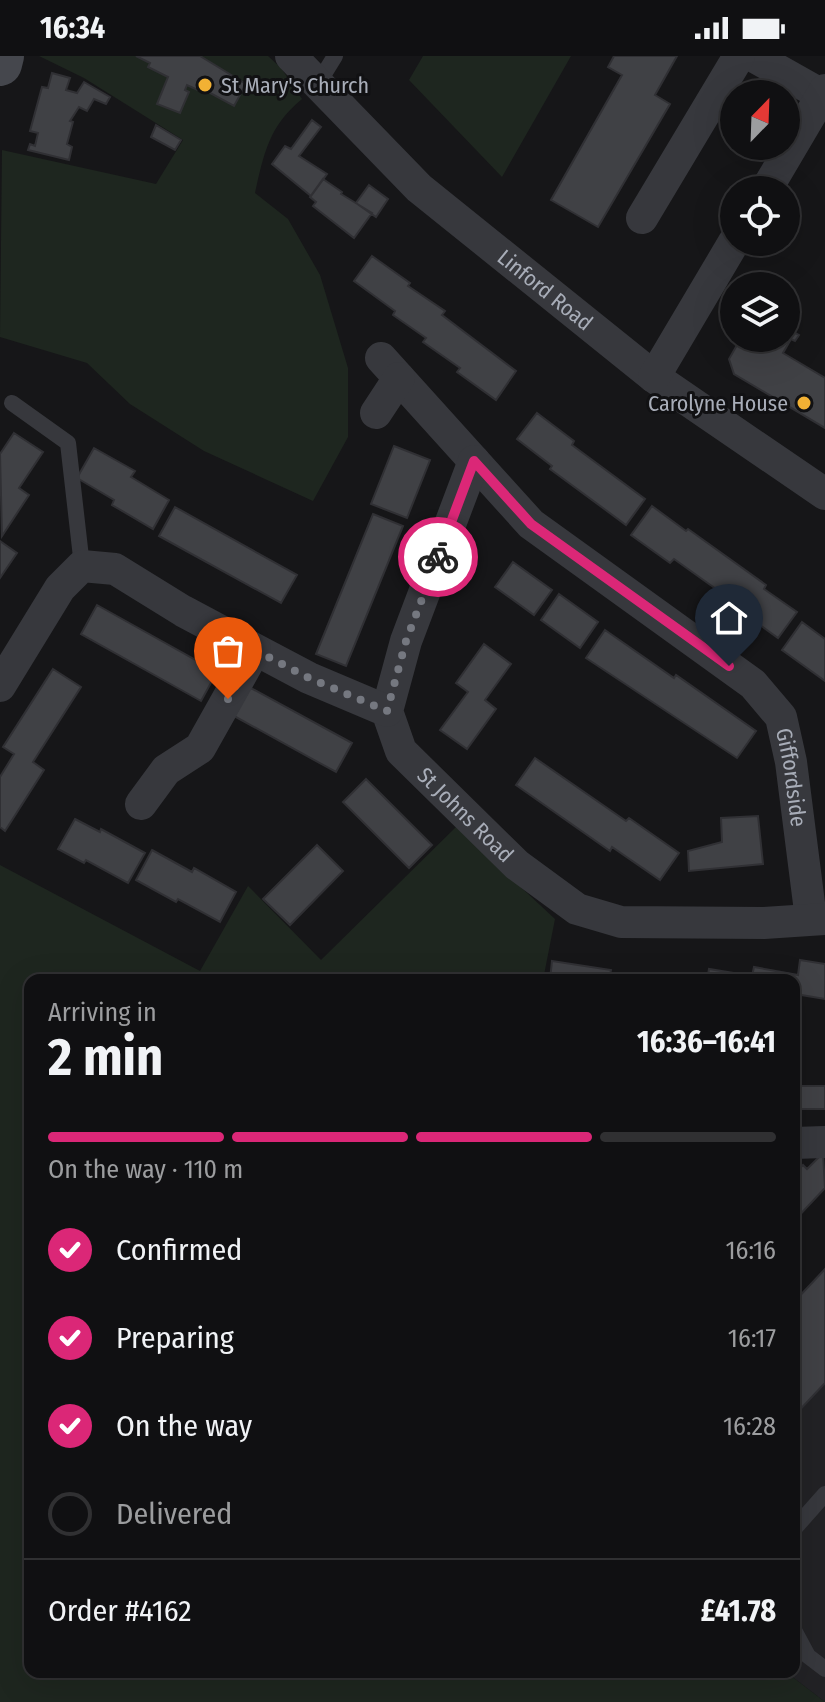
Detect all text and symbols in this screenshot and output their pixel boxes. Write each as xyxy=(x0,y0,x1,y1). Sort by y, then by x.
text: 16:34 xyxy=(40,10,105,46)
place label: St Mary's Church xyxy=(221,72,369,99)
marker: St Mary's Church xyxy=(196,76,214,94)
north arrow xyxy=(720,80,800,160)
map controls xyxy=(720,80,800,352)
button: locate xyxy=(720,176,800,256)
street label: Linford Road xyxy=(492,243,598,336)
button: layers xyxy=(720,272,800,352)
place label: Carolyne House xyxy=(648,390,788,417)
marker: Carolyne House xyxy=(795,394,813,412)
courier xyxy=(398,517,478,597)
icon: bike xyxy=(416,535,460,579)
pin xyxy=(695,584,763,666)
icon: home xyxy=(707,596,751,640)
pin xyxy=(194,617,262,699)
icon: bag xyxy=(206,629,250,673)
street label: Giffordside xyxy=(770,725,813,828)
street label: St Johns Road xyxy=(412,761,519,868)
text: Arriving in xyxy=(48,997,157,1028)
text: 16:36–16:41 xyxy=(637,1024,776,1060)
text: 2 min xyxy=(48,1026,163,1089)
text: On the way · 110 m xyxy=(48,1154,243,1185)
icon: check xyxy=(48,1228,92,1272)
text: Confirmed xyxy=(116,1232,242,1268)
text: 16:16 xyxy=(725,1235,776,1266)
icon: check xyxy=(48,1316,92,1360)
text: Preparing xyxy=(116,1320,234,1356)
text: 16:17 xyxy=(728,1323,776,1354)
icon: check xyxy=(48,1404,92,1448)
text: On the way xyxy=(116,1408,252,1444)
text: 16:28 xyxy=(723,1411,776,1442)
text: Delivered xyxy=(116,1496,232,1532)
text: Order #4162 xyxy=(48,1593,192,1629)
text: £41.78 xyxy=(701,1593,776,1629)

